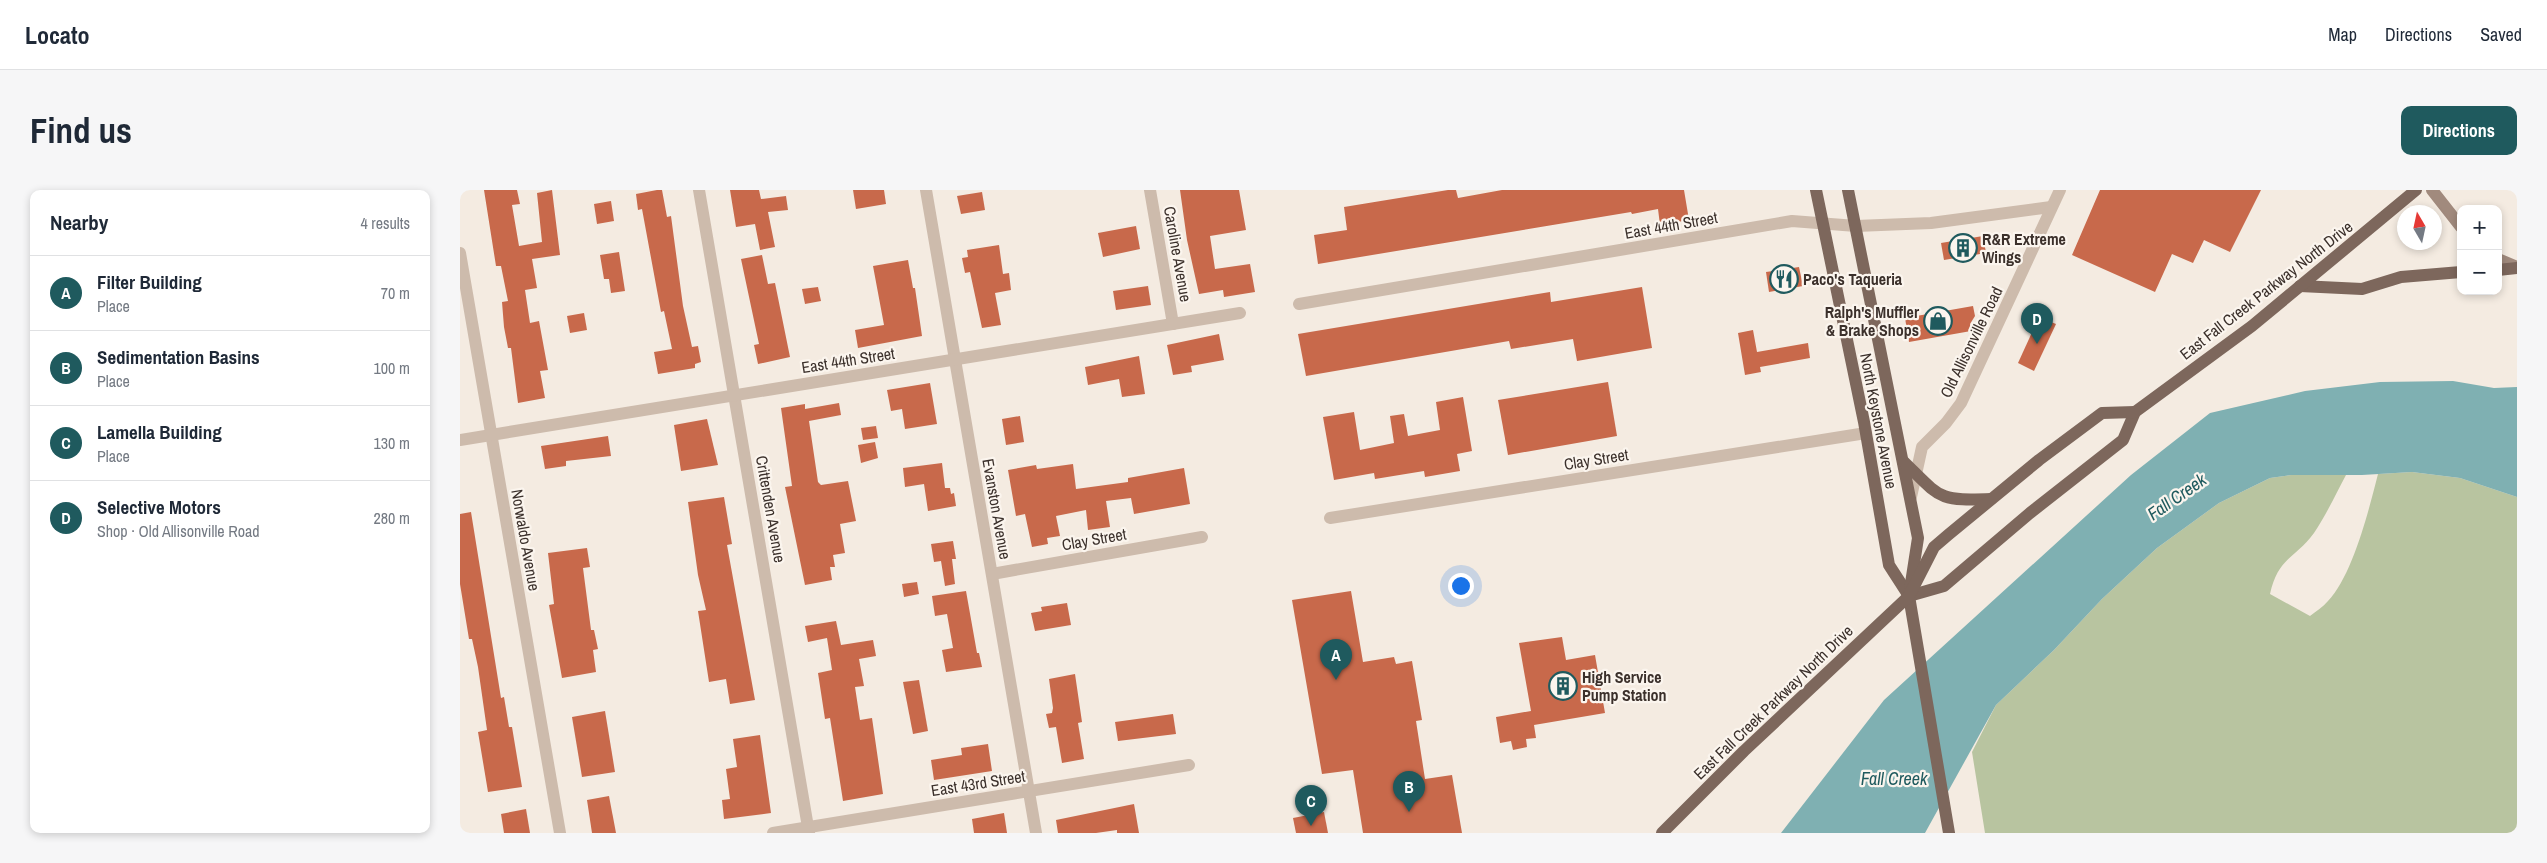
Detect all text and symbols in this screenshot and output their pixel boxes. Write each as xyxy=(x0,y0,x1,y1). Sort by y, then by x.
text: Locato xyxy=(25,19,90,51)
text: Map xyxy=(2328,22,2357,47)
text: Directions xyxy=(2385,22,2452,47)
text: Saved xyxy=(2480,22,2522,47)
button: Directions xyxy=(2401,106,2517,155)
text: Find us xyxy=(30,107,132,154)
street label: Caroline Avenue xyxy=(1159,204,1197,304)
north arrow xyxy=(2397,205,2442,250)
map controls xyxy=(2457,205,2502,295)
button: + xyxy=(2457,205,2502,250)
street label: East 44th Street xyxy=(1623,206,1720,244)
text: Nearby xyxy=(50,208,108,237)
text: 4 results xyxy=(360,212,410,234)
street label: East Fall Creek Parkway North Drive xyxy=(2175,216,2357,364)
place label: R&R Extreme Wings xyxy=(1982,228,2066,268)
building icon: R&R Extreme Wings xyxy=(1948,233,1978,263)
button: − xyxy=(2457,250,2502,295)
restaurant icon: Paco's Taqueria xyxy=(1769,264,1799,294)
place label: Paco's Taqueria xyxy=(1803,268,1903,290)
text: Filter Building xyxy=(97,269,202,295)
text: A xyxy=(61,282,71,304)
text: 70 m xyxy=(381,282,410,304)
street label: Old Allisonville Road xyxy=(1935,283,2007,401)
text: Place xyxy=(97,295,130,317)
place label: Ralph's Muffler & Brake Shops xyxy=(1825,301,1920,341)
pin: D xyxy=(2021,303,2053,344)
shop icon: Ralph's Muffler & Brake Shops xyxy=(1923,306,1953,336)
street label: East 44th Street xyxy=(800,342,897,378)
text: Sedimentation Basins xyxy=(97,344,260,370)
street label: North Keystone Avenue xyxy=(1855,351,1903,491)
text: B xyxy=(61,357,71,379)
text: 100 m xyxy=(374,357,410,379)
text: Place xyxy=(97,370,130,392)
text: Lamella Building xyxy=(97,419,222,445)
text: C xyxy=(61,432,71,454)
text: 130 m xyxy=(374,432,410,454)
street label: Clay Street xyxy=(1562,443,1630,475)
text: Place xyxy=(97,445,130,467)
street label: Crittenden Avenue xyxy=(751,454,791,564)
street label: Evanston Avenue xyxy=(977,457,1017,561)
water label: Fall Creek xyxy=(2142,467,2212,526)
street label: Norwaldo Avenue xyxy=(506,488,546,592)
text: Selective Motors xyxy=(97,494,221,520)
text: D xyxy=(61,507,71,529)
text: 280 m xyxy=(374,507,410,529)
text: Shop · Old Allisonville Road xyxy=(97,520,260,542)
street label: Clay Street xyxy=(1060,522,1128,555)
your location xyxy=(1448,573,1474,599)
street label: East Fall Creek Parkway North Drive xyxy=(1688,620,1858,784)
pin: A xyxy=(1320,639,1352,680)
place label: High Service Pump Station xyxy=(1582,666,1667,706)
building icon: High Service Pump Station xyxy=(1548,671,1578,701)
street label: East 43rd Street xyxy=(929,765,1027,801)
water label: Fall Creek xyxy=(1861,766,1928,791)
pin: B xyxy=(1393,771,1425,812)
pin: C xyxy=(1295,785,1327,826)

